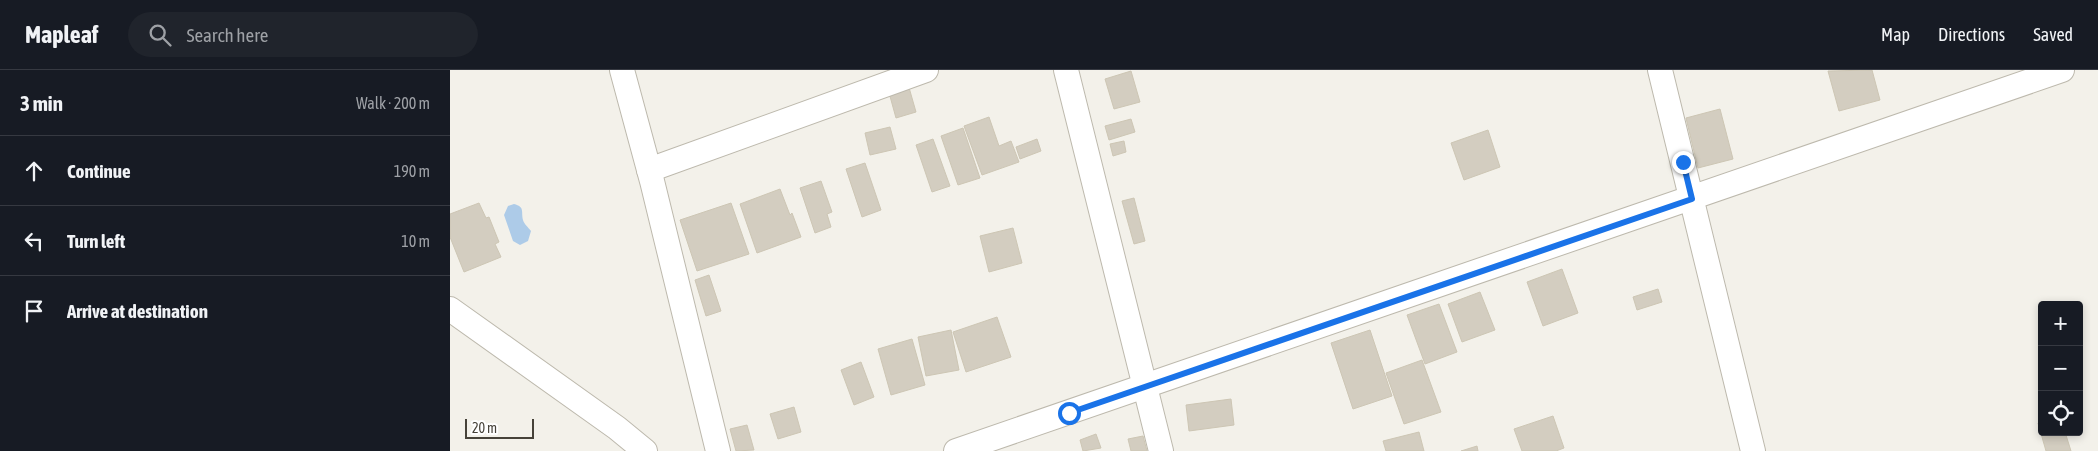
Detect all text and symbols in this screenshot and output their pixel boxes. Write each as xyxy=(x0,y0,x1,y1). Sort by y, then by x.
search box xyxy=(128,12,478,57)
text: Mapleaf xyxy=(25,21,98,48)
icon: search xyxy=(146,21,174,49)
text: Search here xyxy=(186,24,268,46)
text: Map xyxy=(1881,24,1910,45)
text: Directions xyxy=(1938,24,2005,45)
text: Saved xyxy=(2033,24,2073,45)
text: 3 min xyxy=(20,91,63,115)
text: Walk · 200 m xyxy=(356,94,430,112)
route end xyxy=(1672,151,1695,174)
icon: ahead xyxy=(20,157,48,185)
text: Continue xyxy=(67,160,131,182)
text: 190 m xyxy=(394,162,430,180)
icon: left xyxy=(20,227,48,255)
text: Turn left xyxy=(67,230,125,252)
text: 10 m xyxy=(401,232,430,250)
icon: arrive xyxy=(20,297,48,325)
text: Arrive at destination xyxy=(67,300,208,322)
map controls xyxy=(2038,301,2083,436)
button: + xyxy=(2038,301,2083,346)
button: − xyxy=(2038,346,2083,391)
button: locate xyxy=(2038,391,2083,436)
route start xyxy=(1058,402,1081,425)
scale bar xyxy=(465,416,534,439)
text: 20 m xyxy=(472,420,497,436)

